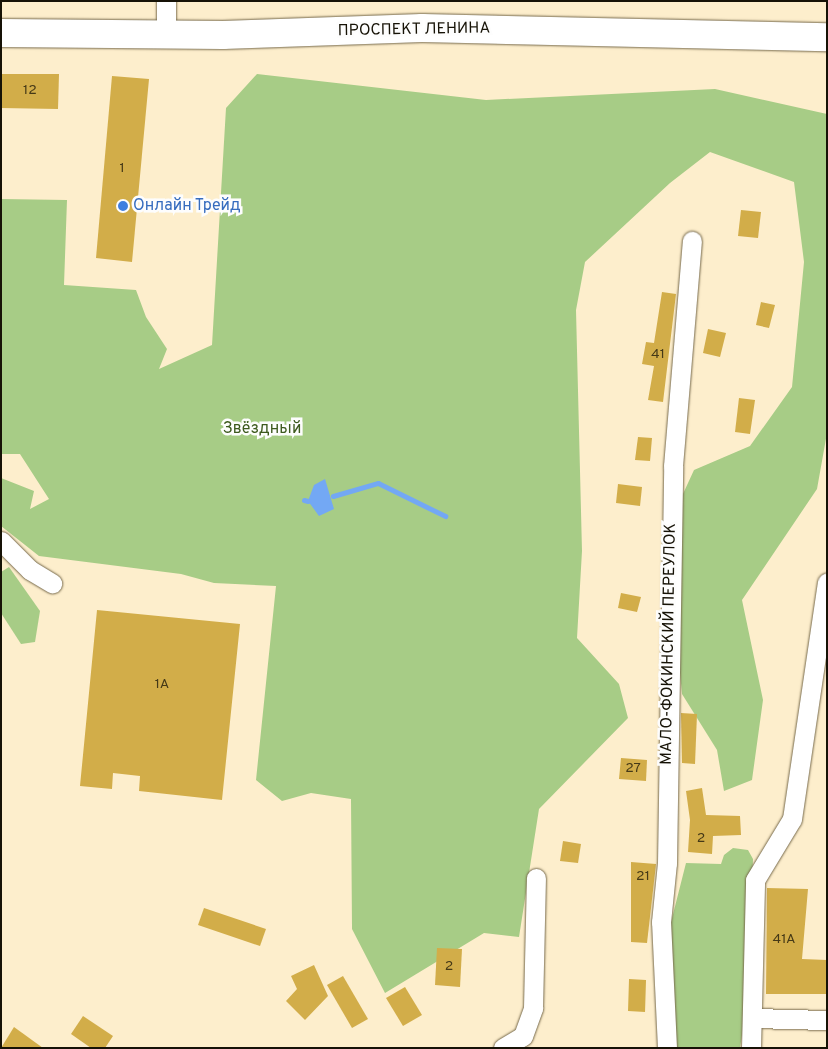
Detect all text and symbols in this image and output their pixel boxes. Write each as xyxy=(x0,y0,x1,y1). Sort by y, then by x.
street label: ПРОСПЕКТ ЛЕНИНА xyxy=(337,19,491,41)
house number: 12 xyxy=(23,83,37,99)
house number: 1 xyxy=(119,161,125,177)
place label: Онлайн Трейд xyxy=(133,196,241,216)
marker: Онлайн Трейд xyxy=(117,200,129,212)
house number: 41 xyxy=(651,347,665,363)
park label: Звёздный xyxy=(223,419,301,439)
street label: МАЛО-ФОКИНСКИЙ ПЕРЕУЛОК xyxy=(657,523,681,765)
house number: 1А xyxy=(155,677,169,693)
house number: 27 xyxy=(625,761,641,777)
house number: 2 xyxy=(697,831,705,847)
house number: 21 xyxy=(636,869,650,885)
house number: 41А xyxy=(772,932,796,948)
house number: 2 xyxy=(445,959,453,975)

